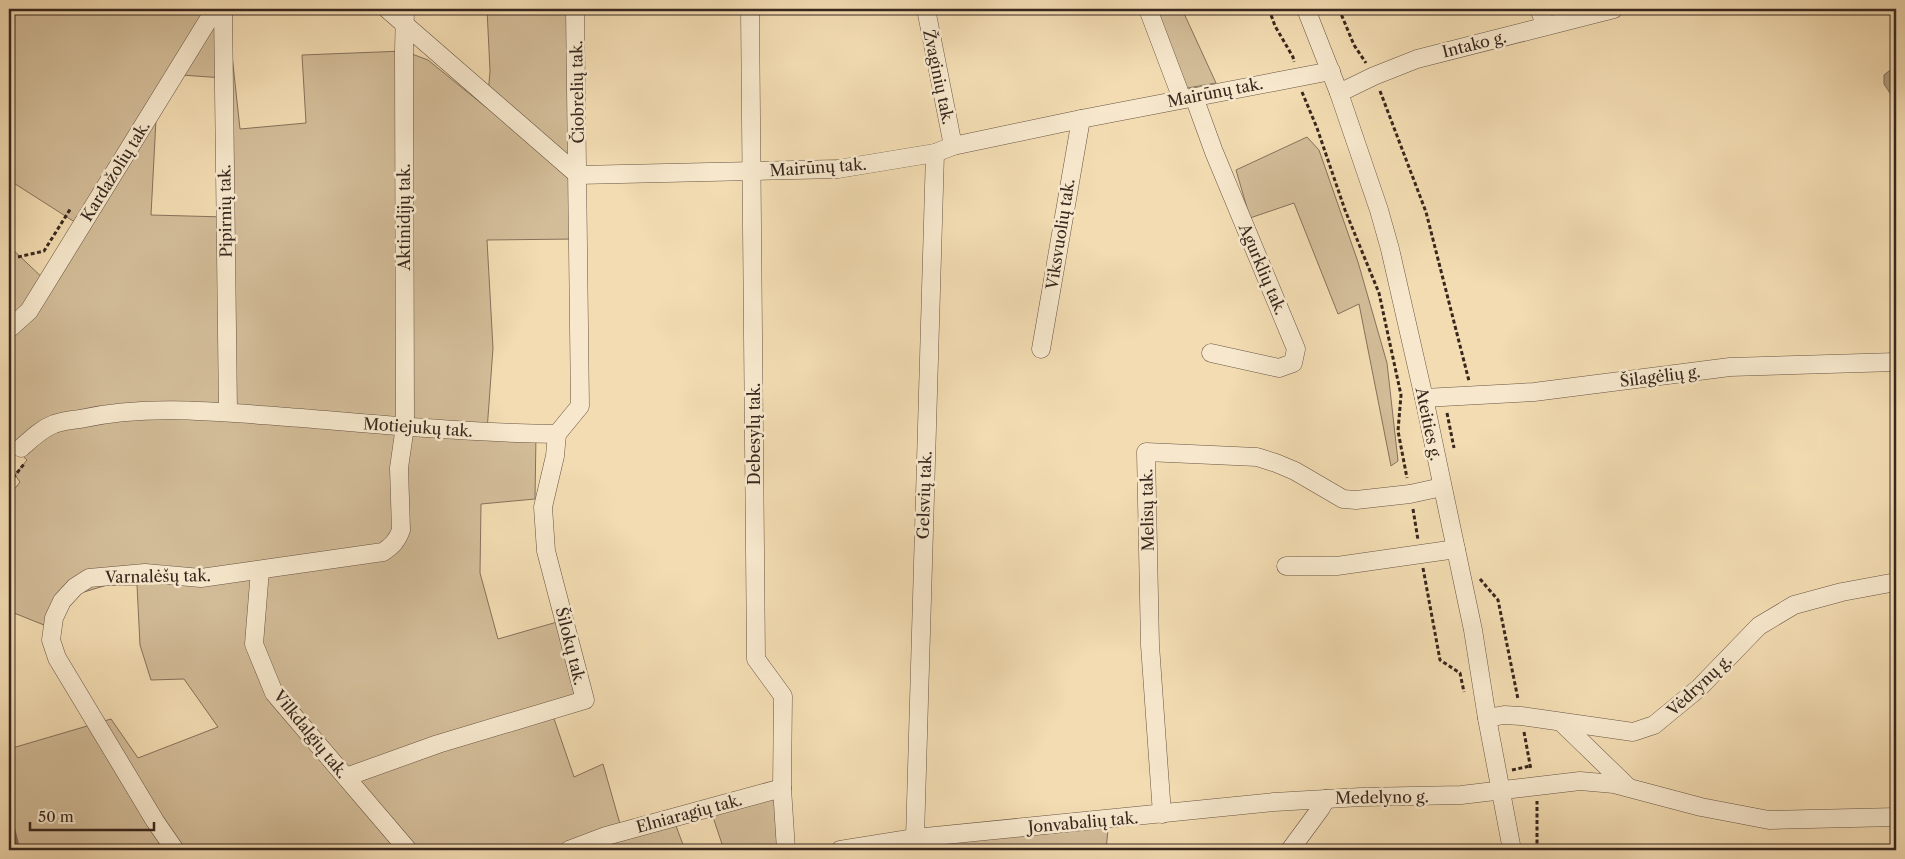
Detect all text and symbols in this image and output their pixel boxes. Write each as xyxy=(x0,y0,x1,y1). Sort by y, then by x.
street label: Intako g. xyxy=(1440,26,1508,62)
street label: Žvaginių tak. xyxy=(919,28,960,126)
street label: Čiobrelių tak. xyxy=(565,40,588,144)
street label: Mairūnų tak. xyxy=(1165,73,1265,111)
street label: Kardažolių tak. xyxy=(76,117,154,225)
street label: Mairūnų tak. xyxy=(769,154,867,180)
street label: Pipirnių tak. xyxy=(214,164,236,258)
street label: Aktinidijų tak. xyxy=(394,164,414,272)
street label: Viksvuolių tak. xyxy=(1041,177,1079,292)
street label: Agurklių tak. xyxy=(1234,219,1291,318)
street label: Šilagėlių g. xyxy=(1618,360,1701,391)
street label: Debesylų tak. xyxy=(744,383,764,485)
street label: Ateities g. xyxy=(1411,384,1447,463)
street label: Motiejukų tak. xyxy=(362,413,474,441)
street label: Gelsvių tak. xyxy=(912,450,936,540)
street label: Melisų tak. xyxy=(1136,468,1158,552)
street label: Varnalėšų tak. xyxy=(104,565,211,587)
street label: Šilokų tak. xyxy=(552,605,591,687)
street label: Vėdrynų g. xyxy=(1662,650,1735,721)
street label: Vilkdalgių tak. xyxy=(269,685,353,782)
street label: Medelyno g. xyxy=(1335,786,1429,808)
street label: Elniaragių tak. xyxy=(634,789,744,837)
scale bar xyxy=(30,799,154,831)
text: 50 m xyxy=(38,807,74,826)
street label: Jonvabalių tak. xyxy=(1024,807,1139,837)

